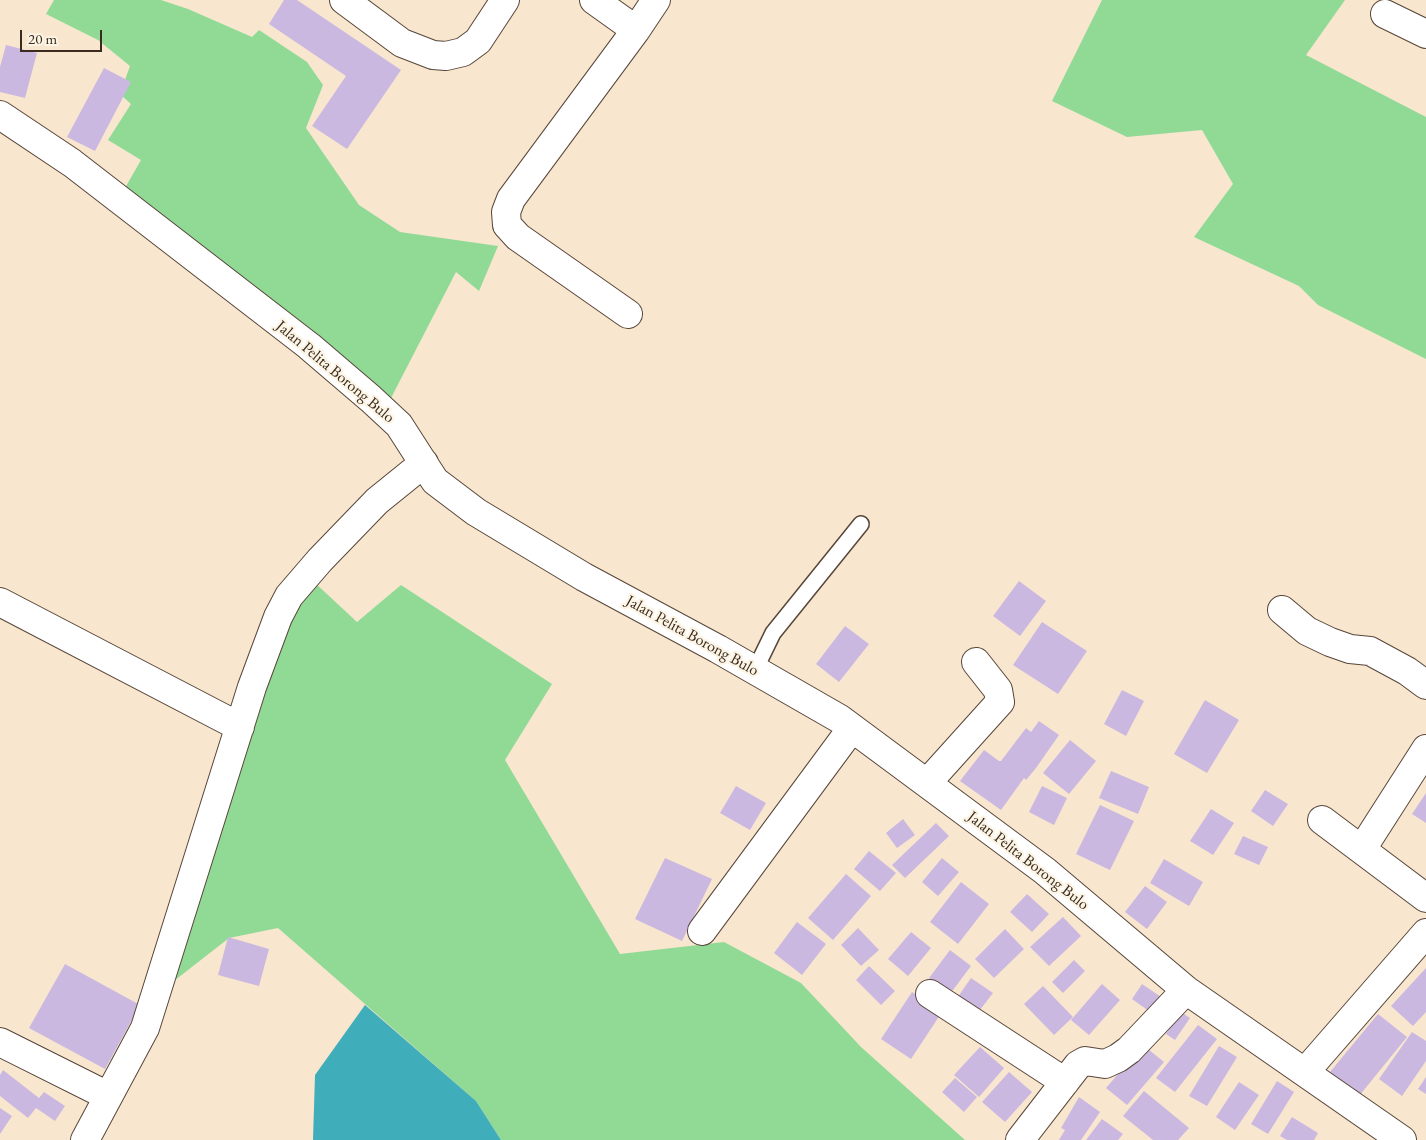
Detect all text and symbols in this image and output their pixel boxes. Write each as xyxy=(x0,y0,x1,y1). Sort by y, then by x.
scale bar xyxy=(22,20,105,52)
text: 20 m xyxy=(28,29,57,48)
street label: Jalan Pelita Borong Bulo xyxy=(272,317,398,427)
street label: Jalan Pelita Borong Bulo xyxy=(622,591,762,681)
street label: Jalan Pelita Borong Bulo xyxy=(963,808,1093,914)

